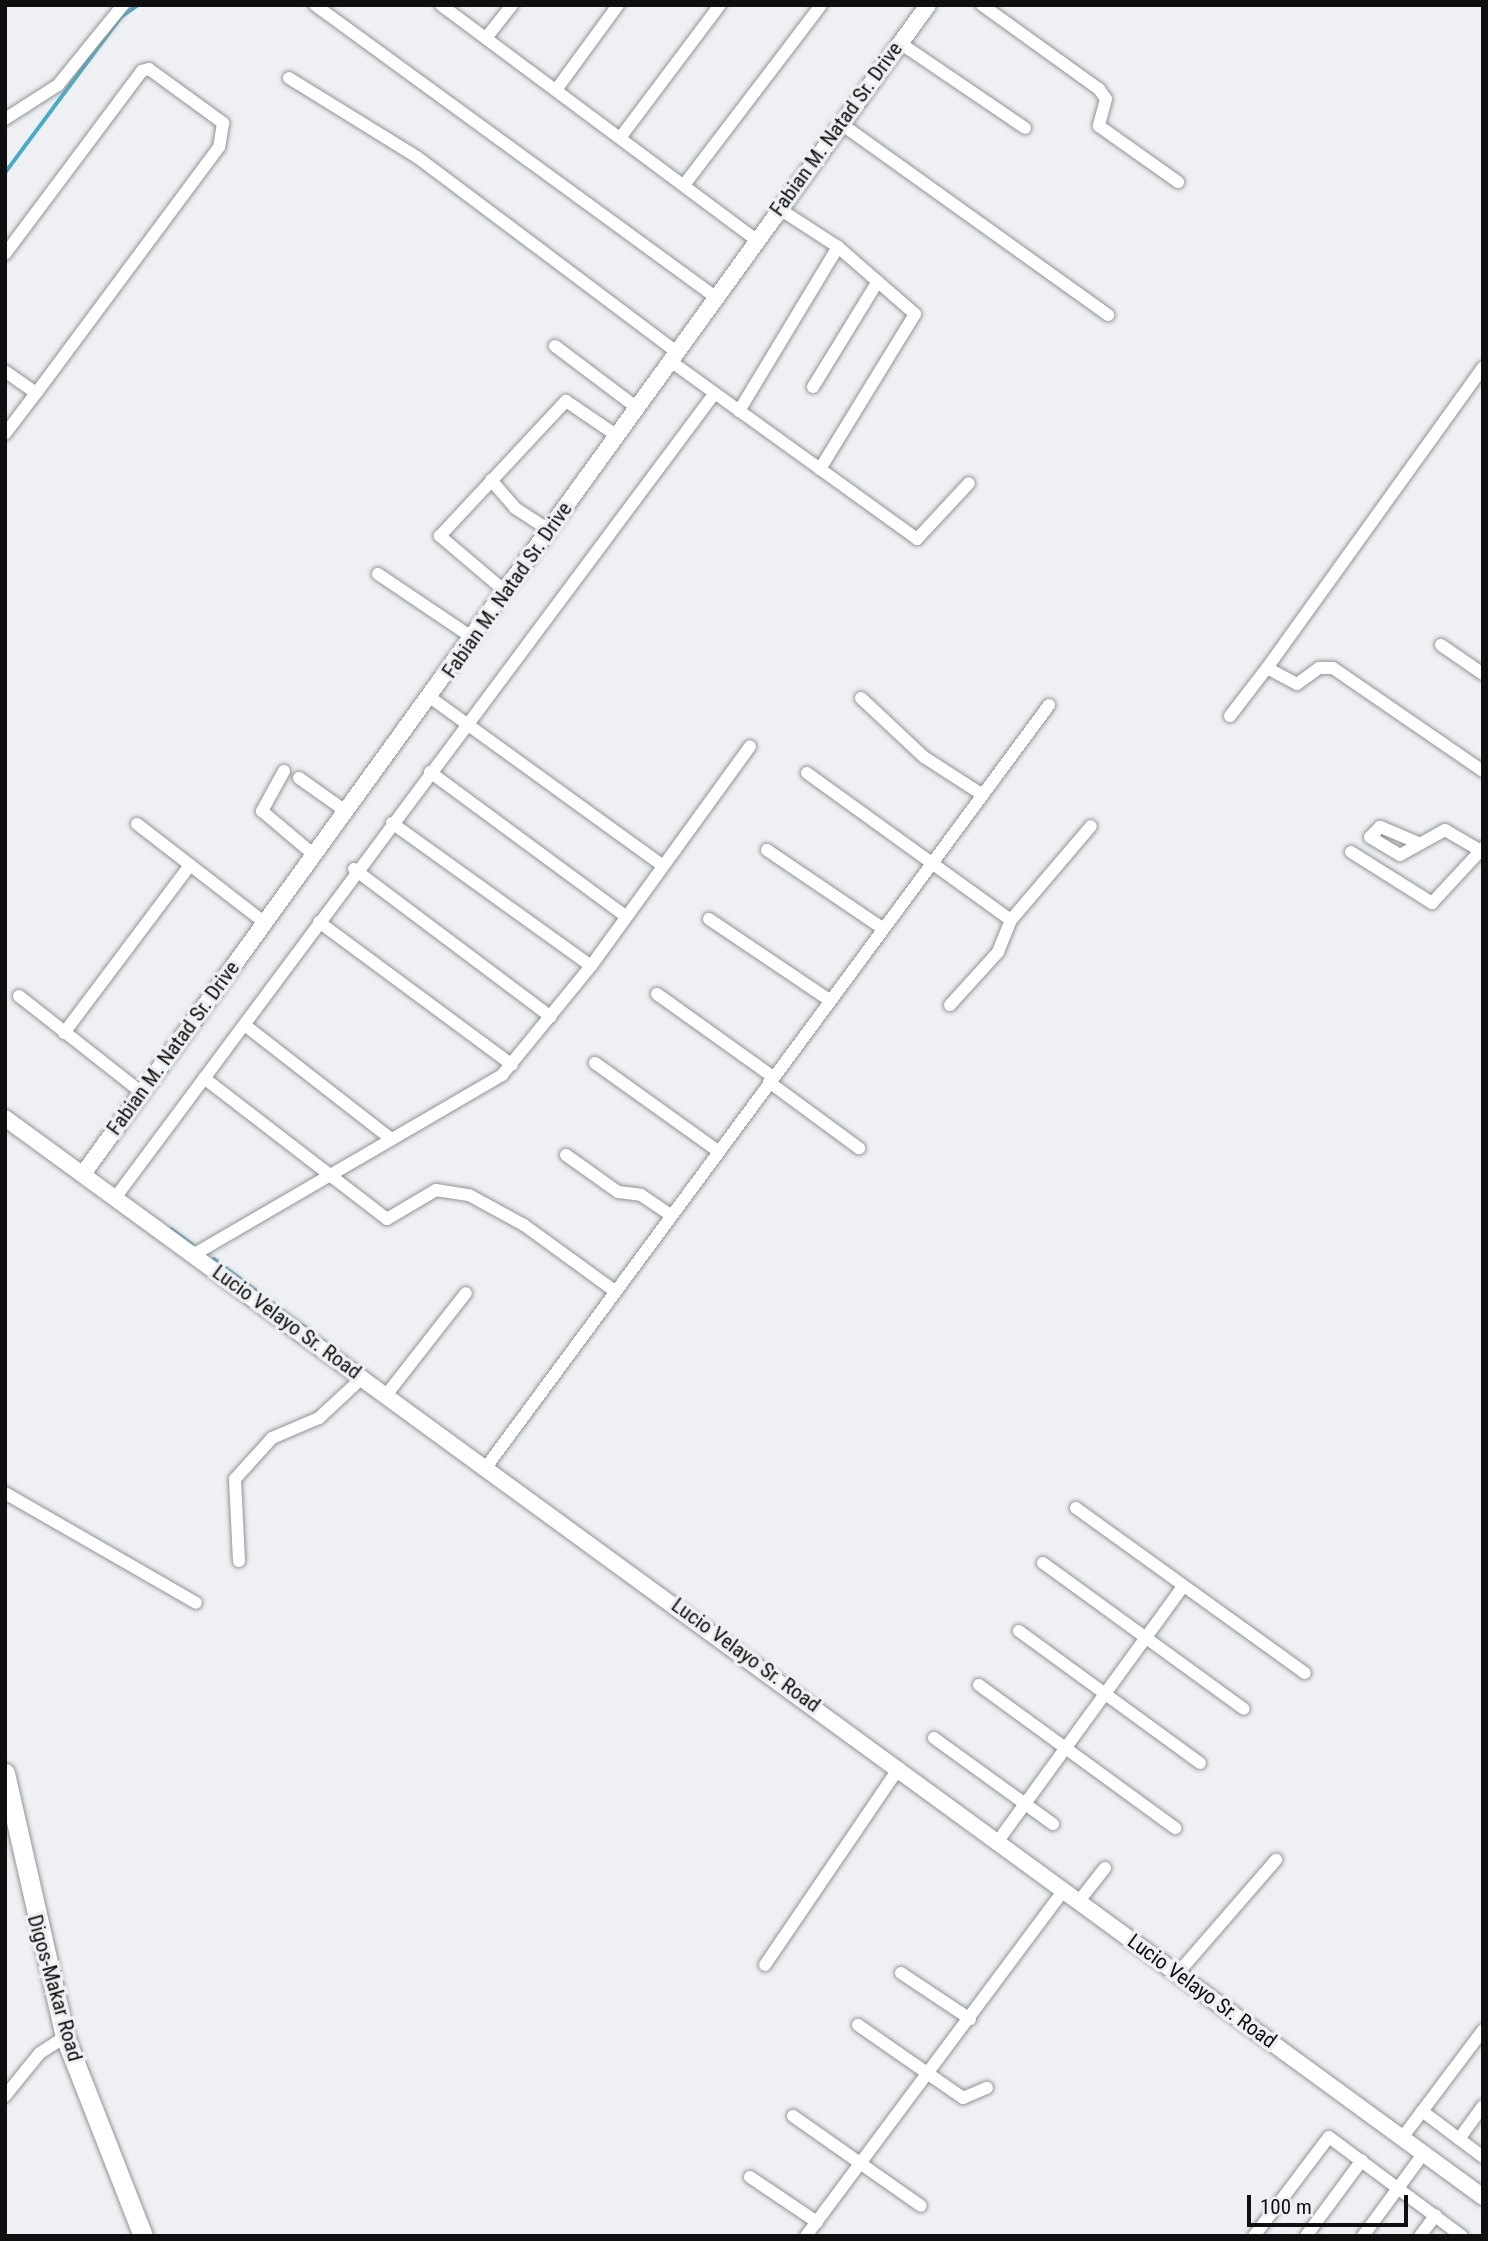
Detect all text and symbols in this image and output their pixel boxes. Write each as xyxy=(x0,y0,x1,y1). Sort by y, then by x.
street label: Fabian M. Natad Sr. Drive xyxy=(764,37,908,221)
street label: Fabian M. Natad Sr. Drive xyxy=(437,497,577,683)
street label: Fabian M. Natad Sr. Drive xyxy=(101,956,245,1140)
street label: Lucio Velayo Sr. Road xyxy=(208,1260,366,1384)
street label: Lucio Velayo Sr. Road xyxy=(667,1593,825,1717)
street label: Digos-Makar Road xyxy=(22,1912,88,2064)
street label: Lucio Velayo Sr. Road xyxy=(1123,1929,1281,2053)
scale bar xyxy=(1250,2182,1411,2226)
text: 100 m xyxy=(1260,2195,1312,2219)

